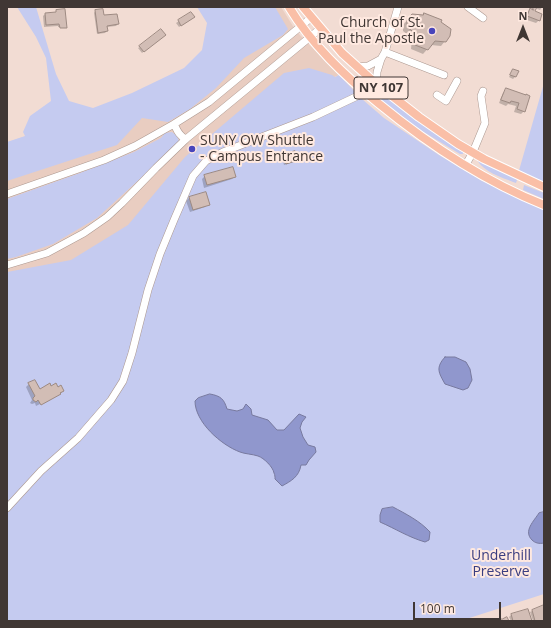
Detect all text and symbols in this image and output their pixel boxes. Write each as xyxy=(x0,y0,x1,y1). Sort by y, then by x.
north arrow xyxy=(503,8,543,48)
text: N xyxy=(519,8,527,23)
place label: Church of St. Paul the Apostle xyxy=(318,15,424,48)
marker: Church of St. Paul the Apostle xyxy=(427,26,437,36)
road number: NY 107 xyxy=(354,77,408,99)
place label: SUNY OW Shuttle - Campus Entrance xyxy=(200,133,323,166)
marker: SUNY OW Shuttle - Campus Entrance xyxy=(187,144,197,154)
park label: Underhill Preserve xyxy=(471,548,531,580)
scale bar xyxy=(415,594,503,620)
text: 100 m xyxy=(420,600,455,617)

